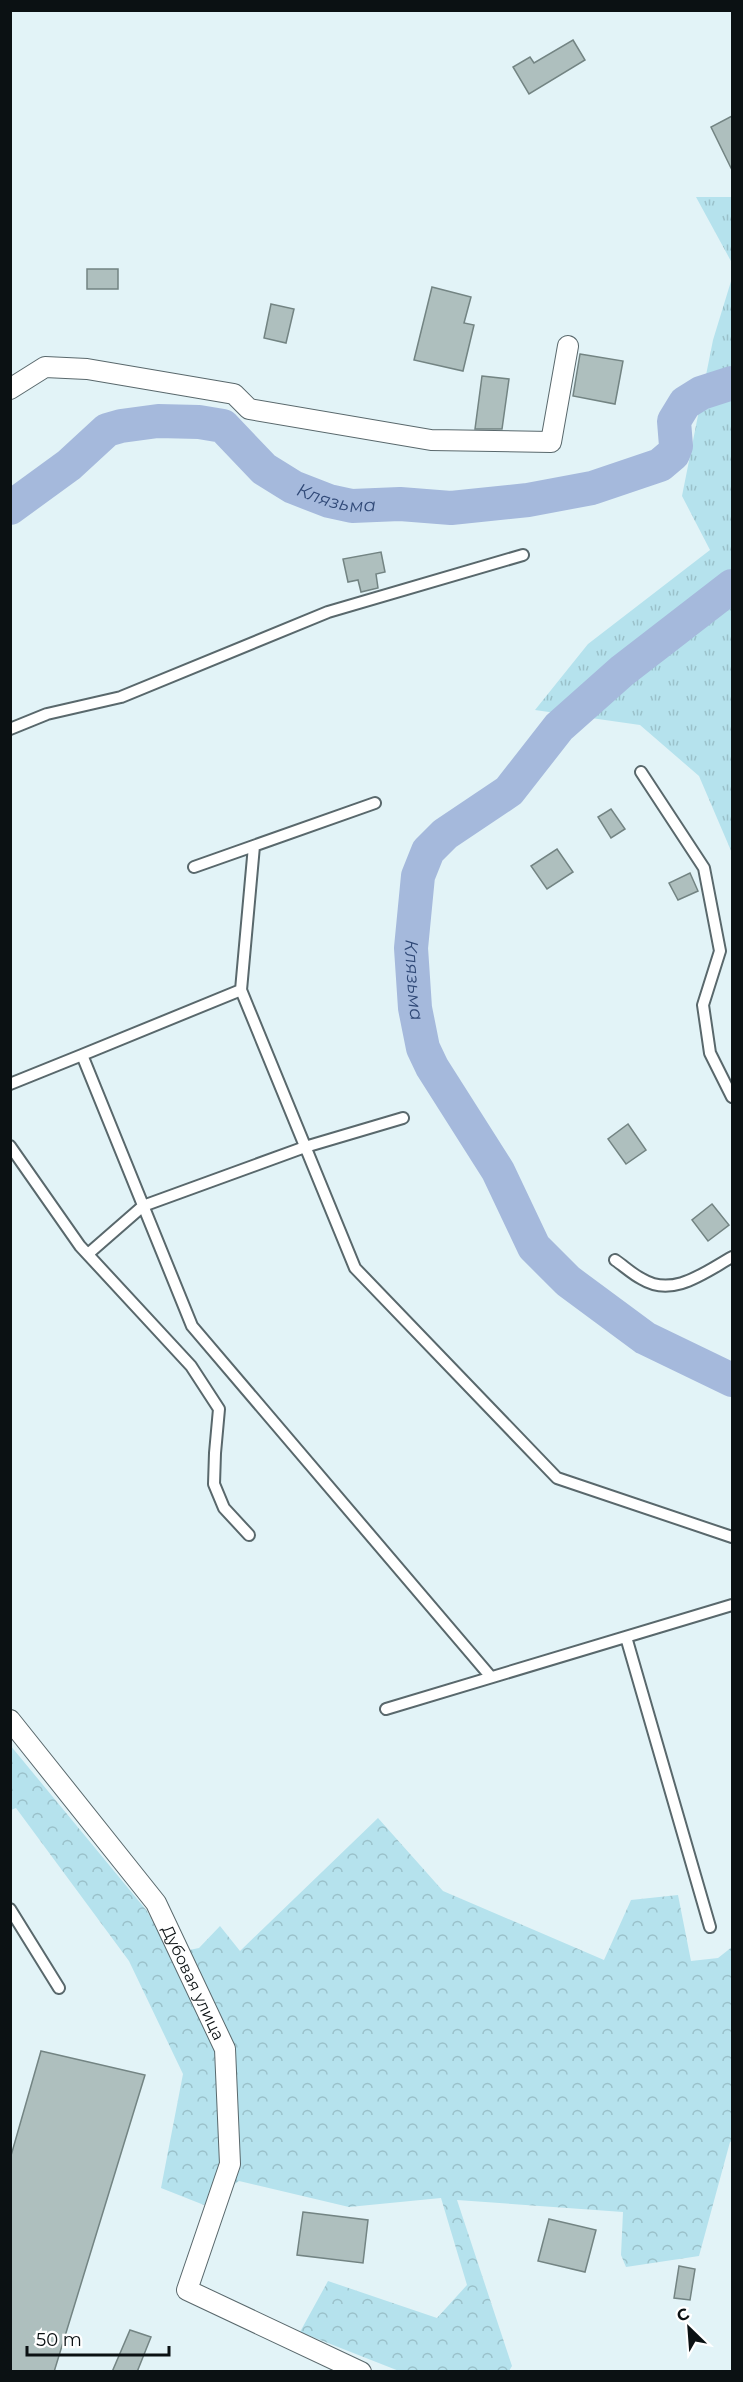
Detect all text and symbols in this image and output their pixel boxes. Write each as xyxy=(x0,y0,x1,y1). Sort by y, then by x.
water label: Клязьма xyxy=(294,479,376,517)
water label: Клязьма xyxy=(400,939,428,1022)
street label: Дубовая улица xyxy=(158,1922,228,2043)
north arrow xyxy=(659,2298,719,2358)
text: С xyxy=(674,2304,692,2326)
scale bar xyxy=(27,2319,170,2357)
text: 50 m xyxy=(36,2329,82,2351)

